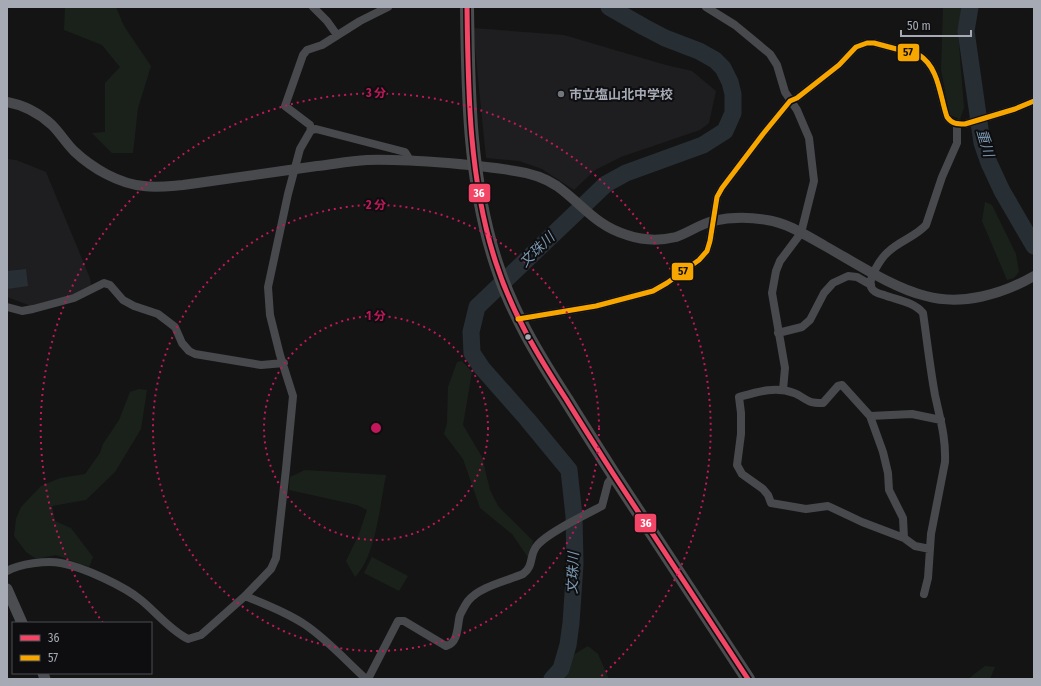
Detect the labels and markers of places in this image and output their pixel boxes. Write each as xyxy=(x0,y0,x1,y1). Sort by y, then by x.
place label: 市立塩山北中学校 xyxy=(569,87,673,102)
marker: 市立塩山北中学校 xyxy=(556,89,566,99)
unlabelled marker xyxy=(523,332,533,342)
centre of rings xyxy=(369,421,383,435)

